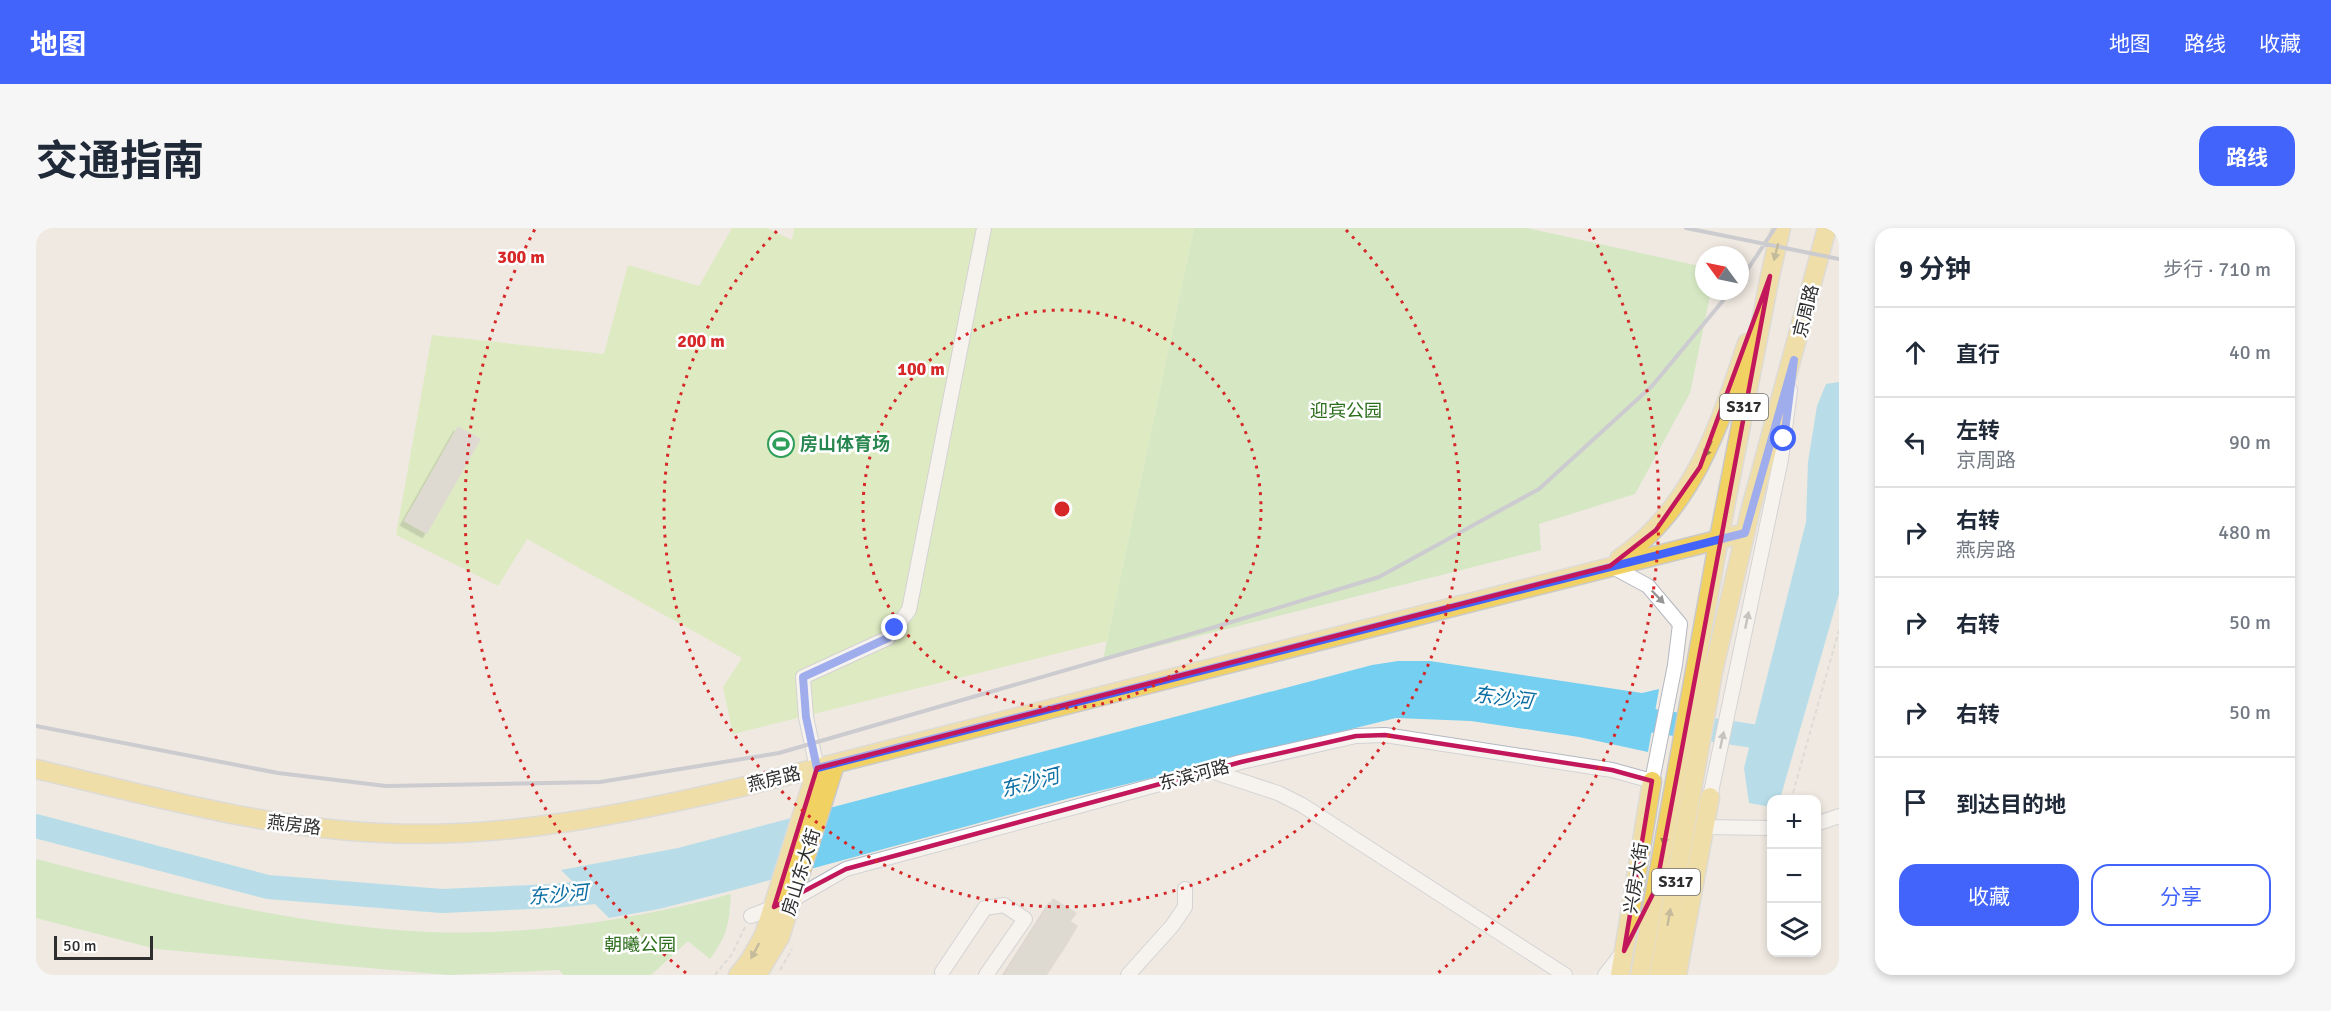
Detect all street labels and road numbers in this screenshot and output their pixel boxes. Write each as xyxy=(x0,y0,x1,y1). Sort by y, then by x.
street label: 京周路 xyxy=(1789,282,1823,340)
road number: S317 xyxy=(1720,394,1768,420)
street label: 东滨河路 xyxy=(1156,755,1232,795)
street label: 燕房路 xyxy=(745,762,803,796)
street label: 燕房路 xyxy=(266,811,322,839)
street label: 房山东大街 xyxy=(777,826,825,918)
street label: 兴房大街 xyxy=(1620,841,1652,915)
road number: S317 xyxy=(1652,869,1700,895)

